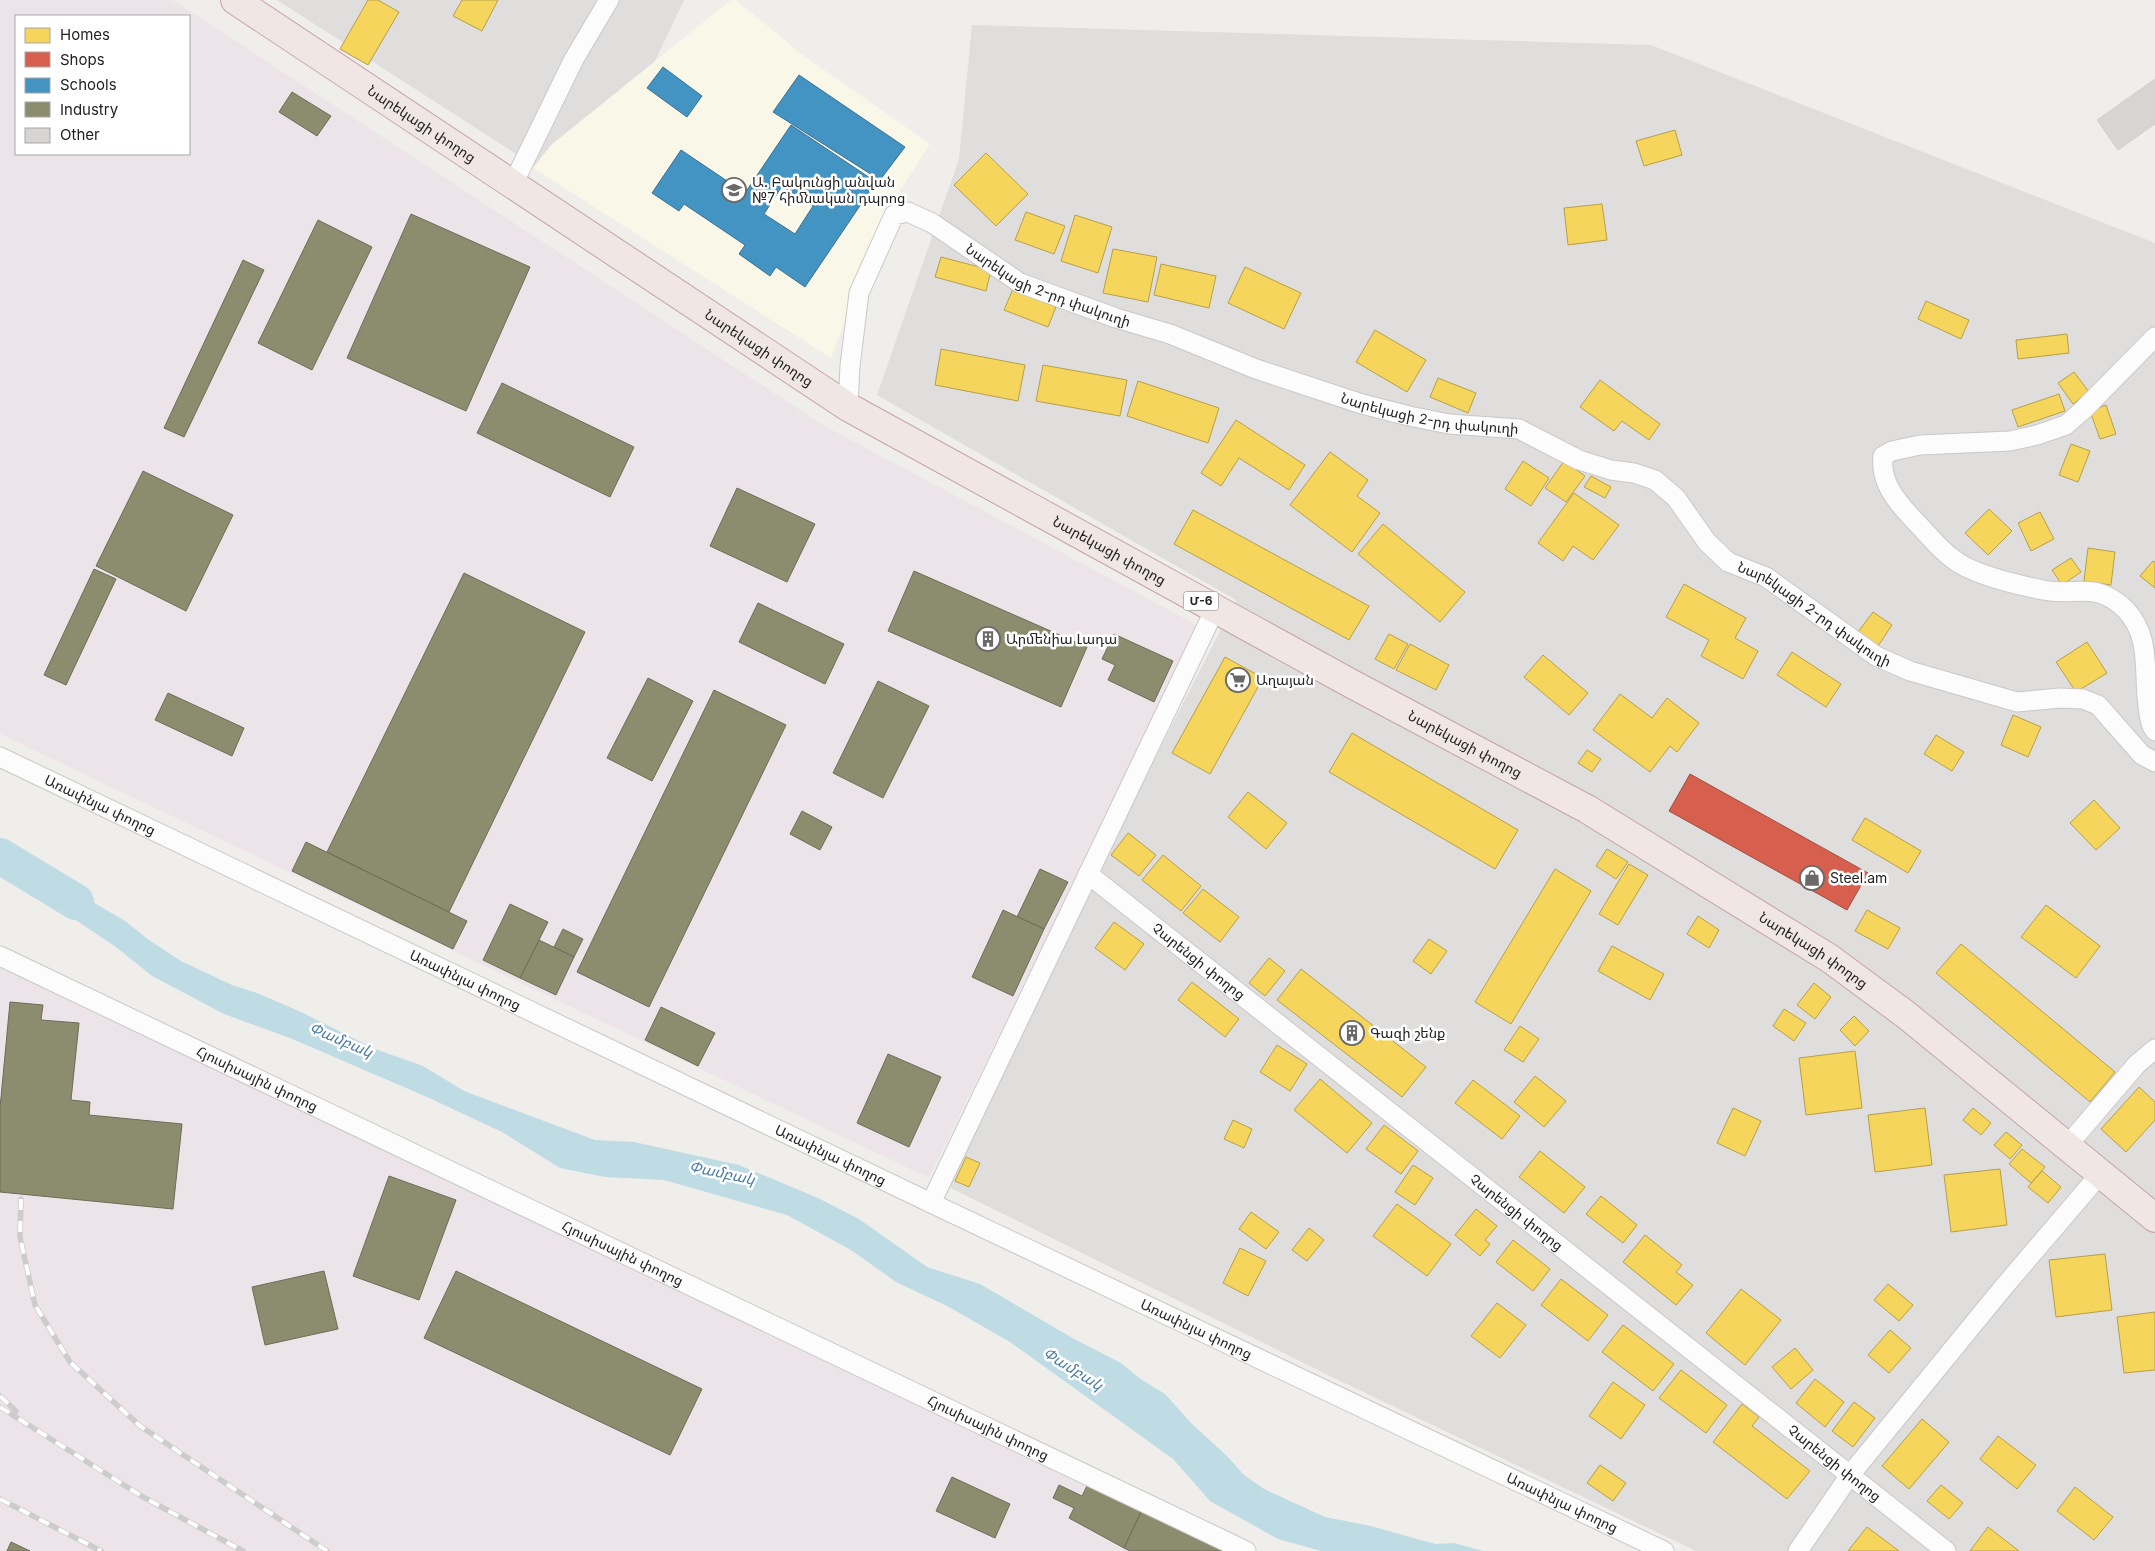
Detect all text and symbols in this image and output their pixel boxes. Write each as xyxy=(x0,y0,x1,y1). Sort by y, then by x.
legend xyxy=(15,15,190,155)
text: Homes xyxy=(60,25,110,44)
text: Shops xyxy=(60,50,105,69)
text: Schools xyxy=(60,75,117,94)
street label: Նարեկացի փողոց xyxy=(364,81,479,166)
text: Industry xyxy=(60,100,119,119)
text: Other xyxy=(60,125,100,144)
place label: Ա. Բակունցի անվան №7 հիմնական դպրոց xyxy=(752,173,906,206)
school or university icon: Ա. Բակունցի անվան №7 հիմնական դպրոց xyxy=(721,177,747,203)
street label: Նարեկացի 2-րդ փակուղի xyxy=(963,240,1133,330)
street label: Նարեկացի փողոց xyxy=(702,305,817,390)
street label: Նարեկացի 2-րդ փակուղի xyxy=(1339,389,1519,437)
street label: Նարեկացի փողոց xyxy=(1050,512,1169,588)
street label: Նարեկացի 2-րդ փակուղի xyxy=(1735,558,1894,670)
road number: Մ-6 xyxy=(1184,592,1218,610)
building icon: Արմենիա Լադա xyxy=(975,626,1001,652)
place label: Արմենիա Լադա xyxy=(1006,630,1117,647)
supermarket icon: Աղայան xyxy=(1225,667,1251,693)
place label: Աղայան xyxy=(1256,671,1314,688)
street label: Նարեկացի փողոց xyxy=(1405,706,1525,781)
street label: Առափնյա փողոց xyxy=(42,771,159,838)
shop icon: Steel.am xyxy=(1799,865,1825,891)
place label: Steel.am xyxy=(1830,869,1887,886)
street label: Նարեկացի փողոց xyxy=(1756,908,1871,992)
street label: Չարենցի փողոց xyxy=(1149,919,1249,1003)
street label: Առափնյա փողոց xyxy=(407,946,524,1013)
water label: Փամբակ xyxy=(307,1018,376,1062)
building icon: Գազի շենք xyxy=(1339,1020,1365,1046)
place label: Գազի շենք xyxy=(1370,1024,1445,1041)
street label: Հյուսիսային փողոց xyxy=(194,1042,321,1115)
street label: Առափնյա փողոց xyxy=(772,1121,889,1188)
water label: Փամբակ xyxy=(688,1156,758,1189)
street label: Չարենցի փողոց xyxy=(1467,1170,1567,1254)
street label: Հյուսիսային փողոց xyxy=(559,1217,686,1289)
street label: Առափնյա փողոց xyxy=(1138,1295,1255,1362)
water label: Փամբակ xyxy=(1040,1343,1107,1395)
street label: Հյուսիսային փողոց xyxy=(925,1391,1052,1464)
street label: Չարենցի փողոց xyxy=(1785,1421,1885,1505)
street label: Առափնյա փողոց xyxy=(1504,1468,1621,1536)

